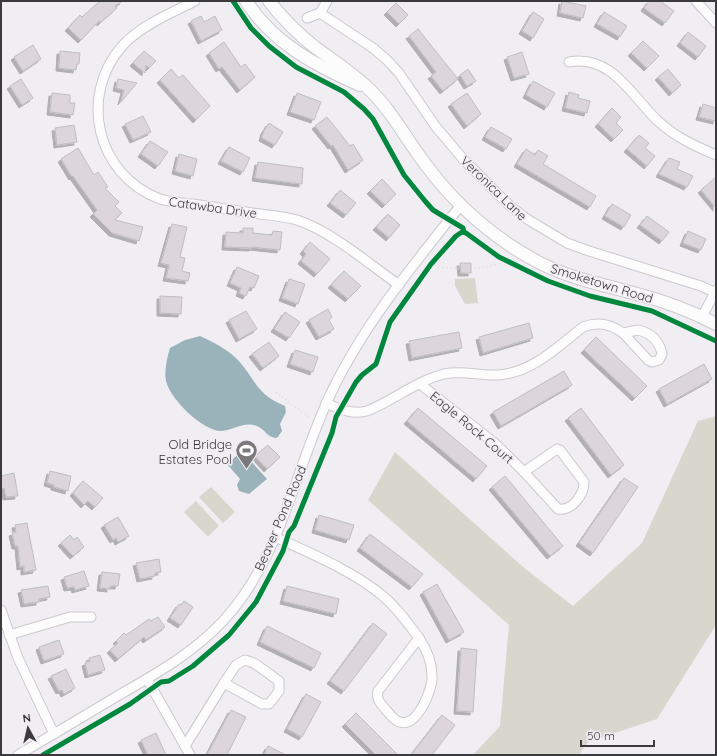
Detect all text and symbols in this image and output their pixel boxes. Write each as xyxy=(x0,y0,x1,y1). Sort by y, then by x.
street label: Veronica Lane xyxy=(457,152,531,224)
street label: Catawba Drive xyxy=(168,193,258,221)
street label: Smoketown Road xyxy=(549,260,655,306)
street label: Eagle Rock Court xyxy=(427,387,517,467)
place label: Old Bridge Estates Pool xyxy=(159,436,232,467)
sports icon: Old Bridge Estates Pool xyxy=(234,438,260,471)
street label: Beaver Pond Road xyxy=(251,463,309,573)
north arrow xyxy=(8,708,48,748)
text: N xyxy=(22,711,32,726)
scale bar xyxy=(581,722,654,748)
text: 50 m xyxy=(587,728,615,743)

